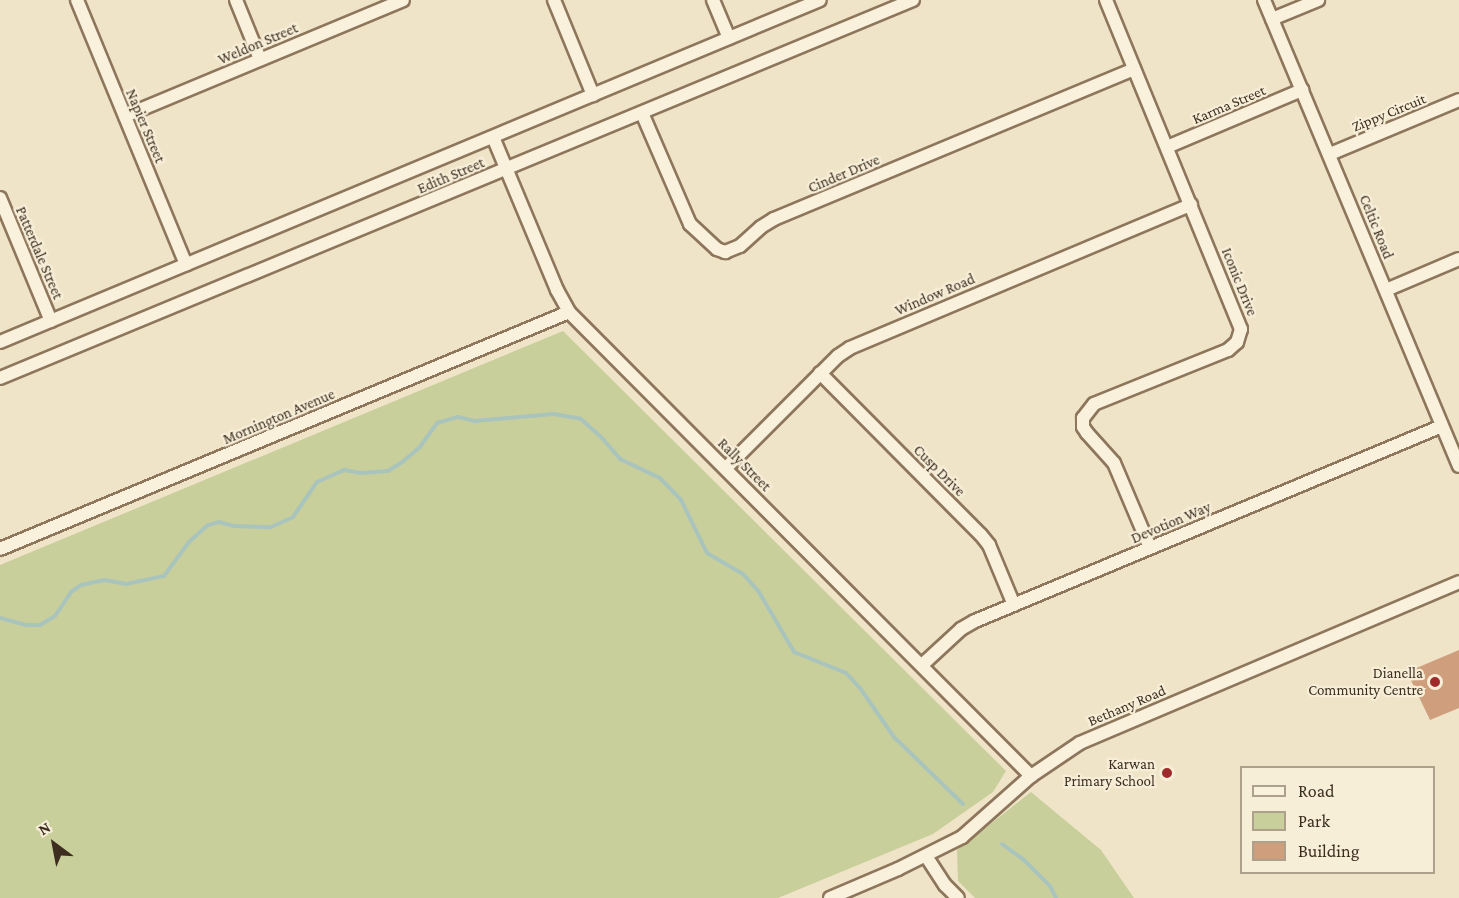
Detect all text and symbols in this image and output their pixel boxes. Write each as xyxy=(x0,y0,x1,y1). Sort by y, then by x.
street label: Weldon Street xyxy=(215,19,301,69)
street label: Karma Street xyxy=(1190,82,1268,128)
street label: Napier Street xyxy=(121,86,169,166)
street label: Zippy Circuit xyxy=(1349,90,1429,136)
street label: Cinder Drive xyxy=(805,151,883,197)
street label: Edith Street xyxy=(415,154,487,198)
street label: Celtic Road xyxy=(1355,192,1397,262)
street label: Patterdale Street xyxy=(11,204,67,302)
street label: Iconic Drive xyxy=(1217,245,1261,319)
street label: Window Road xyxy=(892,270,978,320)
street label: Mornington Avenue xyxy=(220,385,338,449)
street label: Rally Street xyxy=(714,435,774,495)
street label: Cusp Drive xyxy=(909,441,969,501)
street label: Devotion Way xyxy=(1128,498,1214,548)
place label: Dianella Community Centre xyxy=(1308,664,1423,699)
marker: Dianella Community Centre xyxy=(1428,675,1442,689)
street label: Bethany Road xyxy=(1085,682,1169,730)
place label: Karwan Primary School xyxy=(1064,755,1155,790)
marker: Karwan Primary School xyxy=(1160,766,1174,780)
legend xyxy=(1240,766,1435,874)
text: Road xyxy=(1298,781,1335,801)
text: Park xyxy=(1298,811,1330,831)
north arrow xyxy=(24,814,84,874)
text: N xyxy=(35,818,53,838)
text: Building xyxy=(1298,841,1359,861)

